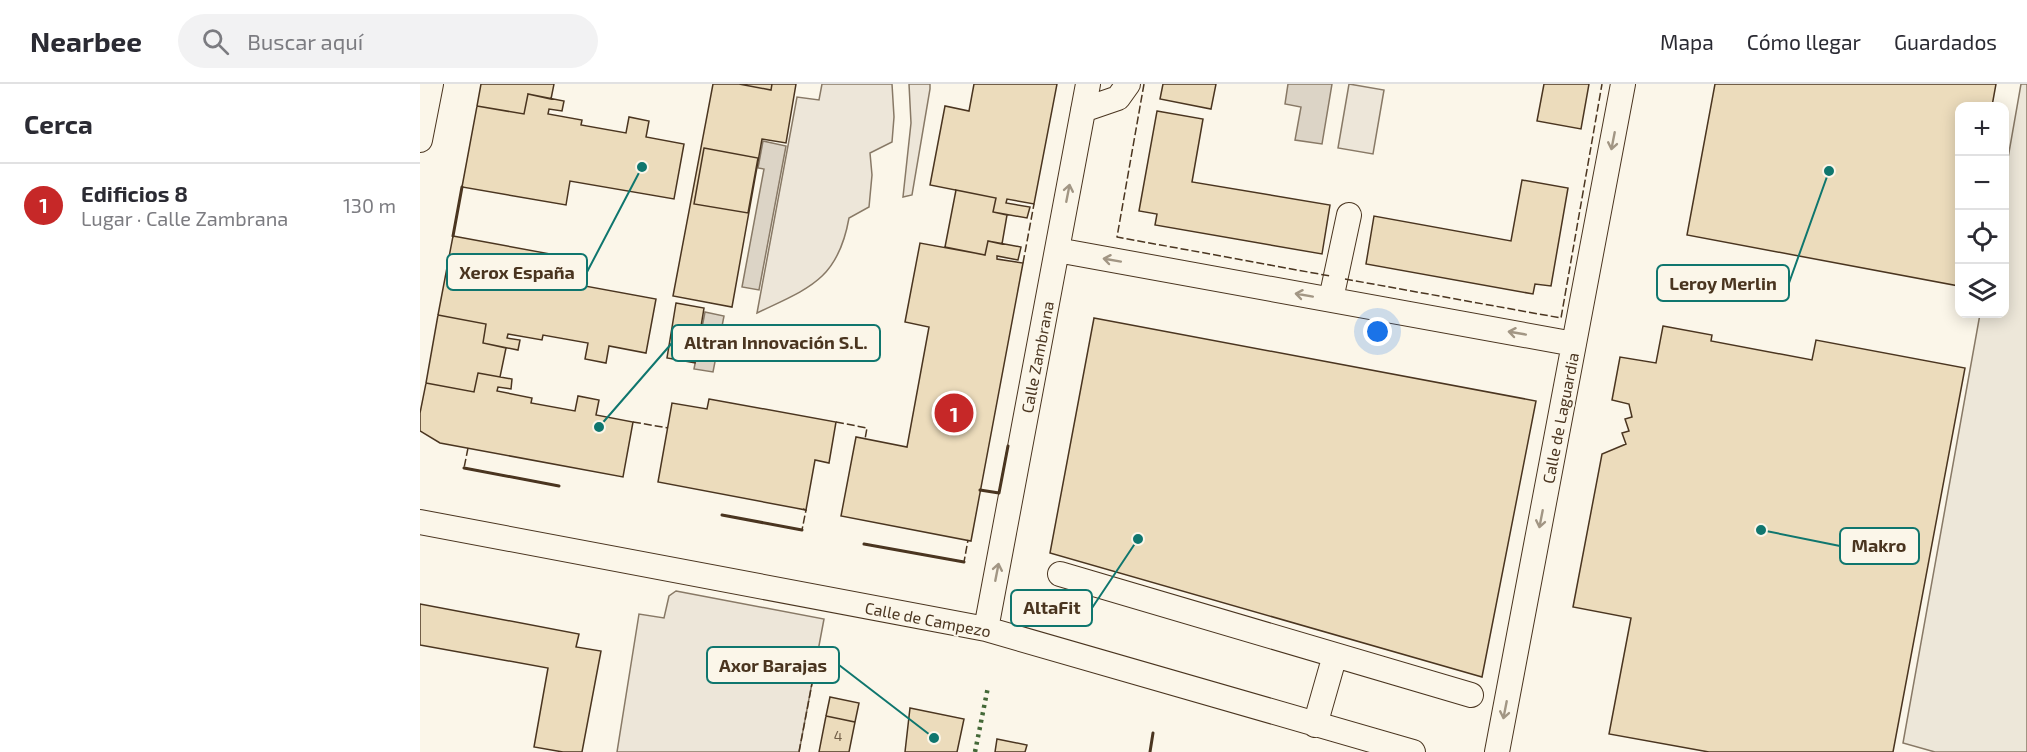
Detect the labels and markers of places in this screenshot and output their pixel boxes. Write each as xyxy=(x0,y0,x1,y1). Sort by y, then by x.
callout: Xerox España xyxy=(447,254,587,290)
callout: Leroy Merlin xyxy=(1657,265,1789,301)
callout: Altran Innovación S.L. xyxy=(672,325,880,361)
pin: 1 xyxy=(934,390,974,436)
callout: Makro xyxy=(1840,528,1919,564)
callout: AltaFit xyxy=(1011,590,1092,626)
callout: Axor Barajas xyxy=(707,647,839,683)

